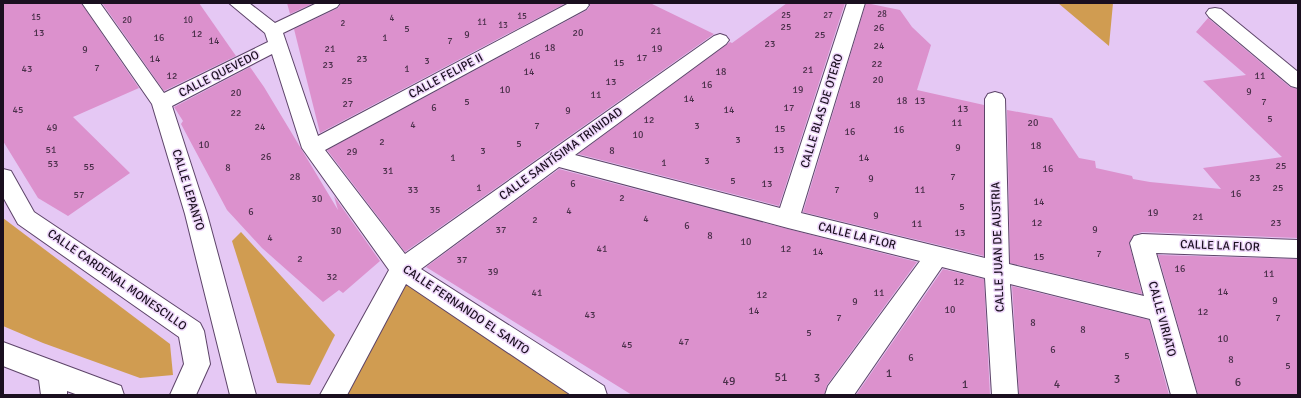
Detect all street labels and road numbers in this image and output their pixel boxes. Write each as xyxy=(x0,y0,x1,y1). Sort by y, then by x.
street label: CALLE QUEVEDO xyxy=(176,47,262,101)
street label: CALLE FELIPE II xyxy=(406,50,486,102)
street label: CALLE BLAS DE OTERO xyxy=(797,52,847,170)
street label: CALLE SANTÍSIMA TRINIDAD xyxy=(496,104,626,204)
street label: CALLE LEPANTO xyxy=(169,148,208,233)
street label: CALLE JUAN DE AUSTRIA xyxy=(988,181,1008,312)
street label: CALLE LA FLOR xyxy=(817,219,897,253)
street label: CALLE CARDENAL MONESCILLO xyxy=(44,226,190,334)
street label: CALLE LA FLOR xyxy=(1180,237,1260,255)
street label: CALLE FERNANDO EL SANTO xyxy=(400,262,532,358)
street label: CALLE VIRIATO xyxy=(1145,280,1179,358)

